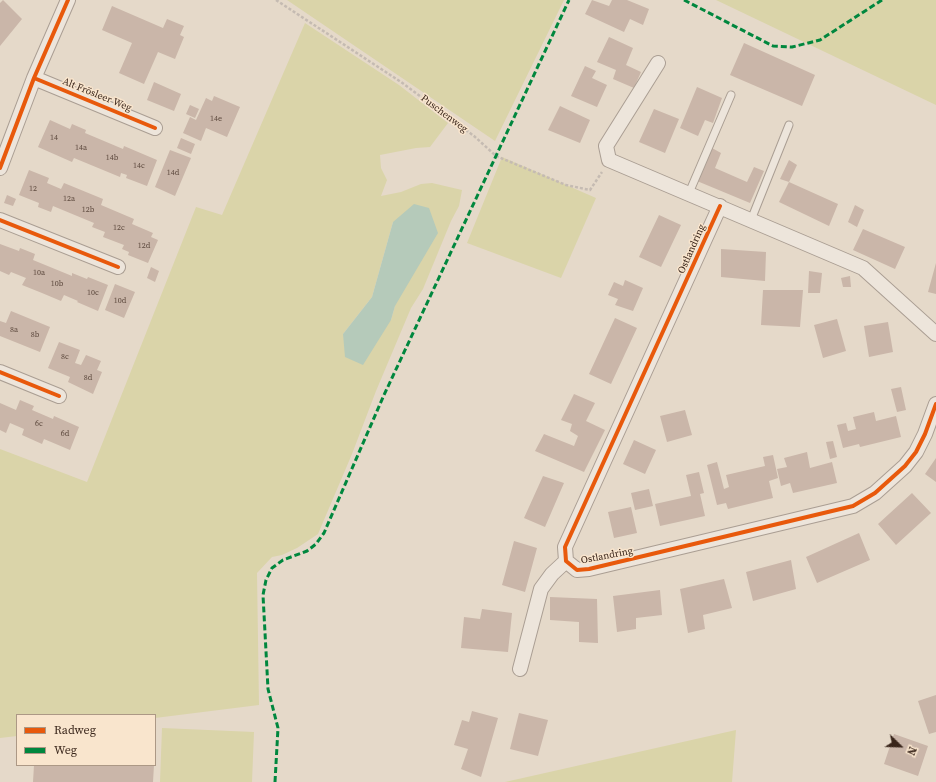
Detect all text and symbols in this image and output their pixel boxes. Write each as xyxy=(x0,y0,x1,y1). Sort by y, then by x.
street label: Alt Frösleer Weg xyxy=(61,76,133,114)
street label: Puschenweg xyxy=(418,93,470,135)
house number: 14e xyxy=(210,114,222,124)
house number: 14 xyxy=(50,133,58,143)
house number: 14a xyxy=(75,143,87,153)
house number: 14b xyxy=(106,153,118,163)
house number: 14c xyxy=(133,161,145,171)
house number: 14d xyxy=(167,168,179,178)
house number: 12 xyxy=(29,184,37,194)
house number: 12a xyxy=(63,194,75,204)
house number: 12b xyxy=(82,205,94,215)
street label: Ostlandring xyxy=(676,222,708,276)
house number: 12c xyxy=(113,223,125,233)
house number: 12d xyxy=(138,241,150,251)
house number: 10a xyxy=(33,268,45,278)
house number: 10b xyxy=(51,279,63,289)
house number: 10c xyxy=(87,288,99,298)
house number: 10d xyxy=(114,296,126,306)
house number: 8a xyxy=(10,325,18,335)
house number: 8b xyxy=(31,330,39,340)
house number: 8c xyxy=(61,352,69,362)
house number: 8d xyxy=(84,373,92,383)
house number: 6c xyxy=(35,419,43,429)
house number: 6d xyxy=(61,429,69,439)
street label: Ostlandring xyxy=(580,545,634,567)
legend xyxy=(16,714,156,766)
text: Radweg xyxy=(54,722,96,738)
north arrow xyxy=(880,726,920,766)
text: Weg xyxy=(54,742,77,758)
text: N xyxy=(903,744,920,757)

